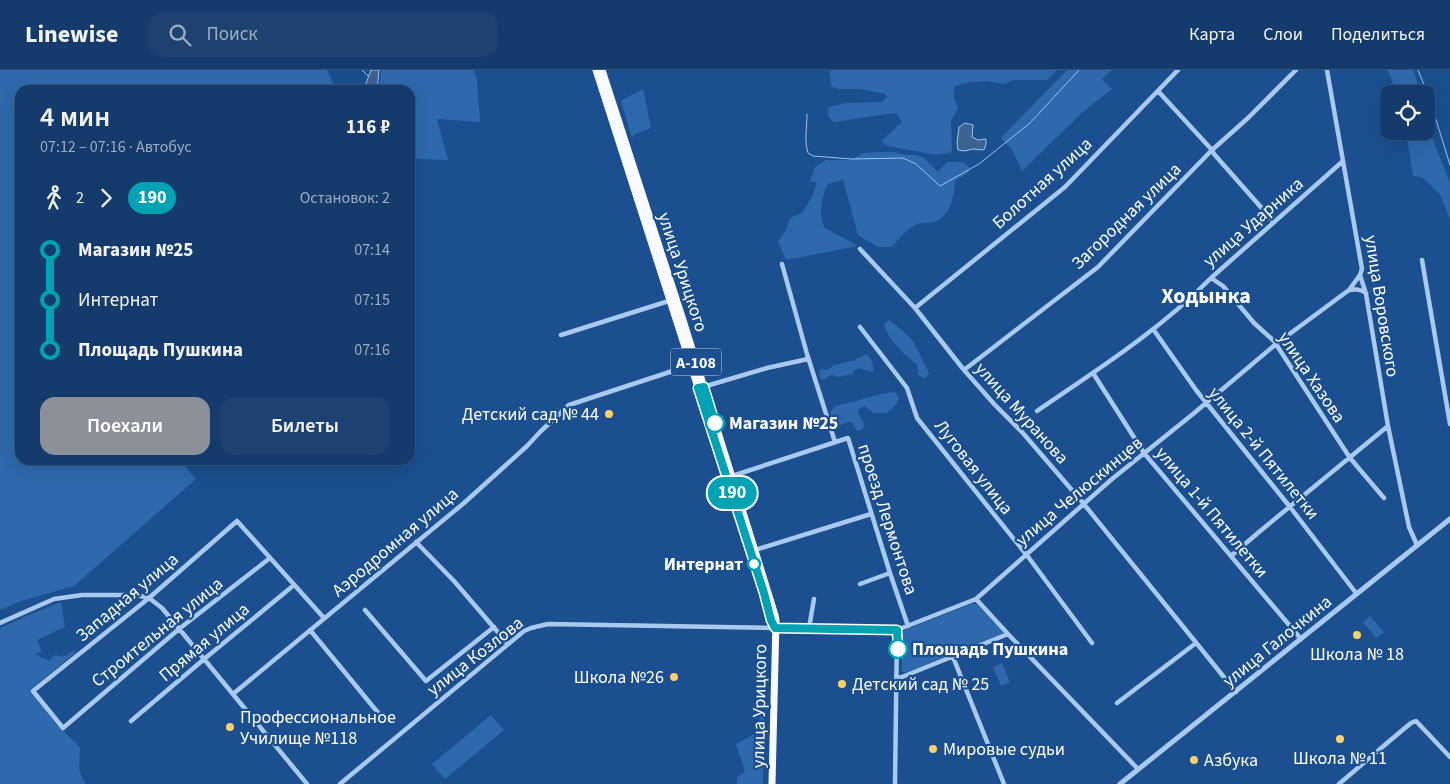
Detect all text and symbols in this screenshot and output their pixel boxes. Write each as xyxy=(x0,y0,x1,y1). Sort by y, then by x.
search box xyxy=(148,12,498,57)
text: Linewise xyxy=(25,17,118,52)
icon: search xyxy=(166,21,194,49)
text: Поиск xyxy=(206,21,258,48)
text: Карта xyxy=(1189,22,1235,47)
text: Слои xyxy=(1263,22,1303,47)
text: Поделиться xyxy=(1331,22,1425,47)
map controls xyxy=(1380,85,1435,140)
button: locate xyxy=(1380,85,1435,140)
text: 4 мин xyxy=(40,97,110,137)
text: 116 ₽ xyxy=(346,114,390,141)
street label: Болотная улица xyxy=(987,132,1098,235)
text: 07:12 – 07:16 · Автобус xyxy=(40,136,192,158)
street label: Загородная улица xyxy=(1066,157,1187,275)
street label: улица Ударника xyxy=(1198,172,1309,273)
icon: walk xyxy=(40,184,68,212)
icon: forward xyxy=(92,184,120,212)
text: 190 xyxy=(138,185,166,210)
text: 2 xyxy=(76,187,84,209)
text: Остановок: 2 xyxy=(300,187,390,209)
street label: улица Урицкого xyxy=(651,209,714,335)
street label: улица Воровского xyxy=(1358,234,1405,379)
text: Магазин №25 xyxy=(78,237,193,264)
text: 07:14 xyxy=(354,239,390,261)
district label: Ходынка xyxy=(1161,280,1251,312)
text: Интернат xyxy=(78,287,158,314)
text: 07:15 xyxy=(354,289,390,311)
street label: улица Хазова xyxy=(1272,327,1351,428)
text: Площадь Пушкина xyxy=(78,337,243,364)
text: 07:16 xyxy=(354,339,390,361)
road number: А-108 xyxy=(671,348,721,376)
street label: улица Муранова xyxy=(969,357,1074,470)
street label: улица 2-й Пятилетки xyxy=(1202,382,1325,525)
button: Поехали xyxy=(40,397,210,455)
button: Билеты xyxy=(220,397,390,455)
place label: Детский сад № 44 xyxy=(462,402,599,427)
marker: Детский сад № 44 xyxy=(603,408,615,420)
place label: Магазин №25 xyxy=(729,411,838,436)
marker: Магазин №25 xyxy=(705,413,725,433)
street label: Луговая улица xyxy=(929,415,1019,520)
street label: улица Челюскинцев xyxy=(1010,431,1148,552)
street label: проезд Лермонтова xyxy=(851,440,924,598)
street label: улица 1-й Пятилетки xyxy=(1149,441,1274,583)
line badge: 190 xyxy=(703,477,761,509)
text: 190 xyxy=(718,480,746,505)
street label: Аэродромная улица xyxy=(327,482,464,603)
street label: Западная улица xyxy=(71,547,184,648)
place label: Интернат xyxy=(664,552,743,577)
marker: Интернат xyxy=(747,557,761,571)
street label: Строительная улица xyxy=(86,572,228,693)
street label: улица Галочкина xyxy=(1217,590,1337,693)
street label: Прямая улица xyxy=(154,597,255,688)
street label: улица Козлова xyxy=(422,611,529,702)
marker: Школа № 18 xyxy=(1351,629,1363,641)
place label: Площадь Пушкина xyxy=(912,637,1068,662)
marker: Площадь Пушкина xyxy=(888,639,908,659)
place label: Школа № 18 xyxy=(1310,642,1404,667)
street label: улица Урицкого xyxy=(746,644,773,768)
place label: Школа №26 xyxy=(574,665,664,690)
marker: Школа №26 xyxy=(668,671,680,683)
place label: Детский сад № 25 xyxy=(852,672,989,697)
marker: Детский сад № 25 xyxy=(836,678,848,690)
place label: Профессиональное Училище №118 xyxy=(240,705,396,751)
marker: Профессиональное Училище №118 xyxy=(224,721,236,733)
marker: Школа № 11 xyxy=(1334,733,1346,745)
place label: Мировые судьи xyxy=(943,737,1065,762)
marker: Мировые судьи xyxy=(927,743,939,755)
place label: Школа № 11 xyxy=(1293,746,1387,771)
place label: Азбука xyxy=(1204,748,1258,773)
marker: Азбука xyxy=(1188,754,1200,766)

